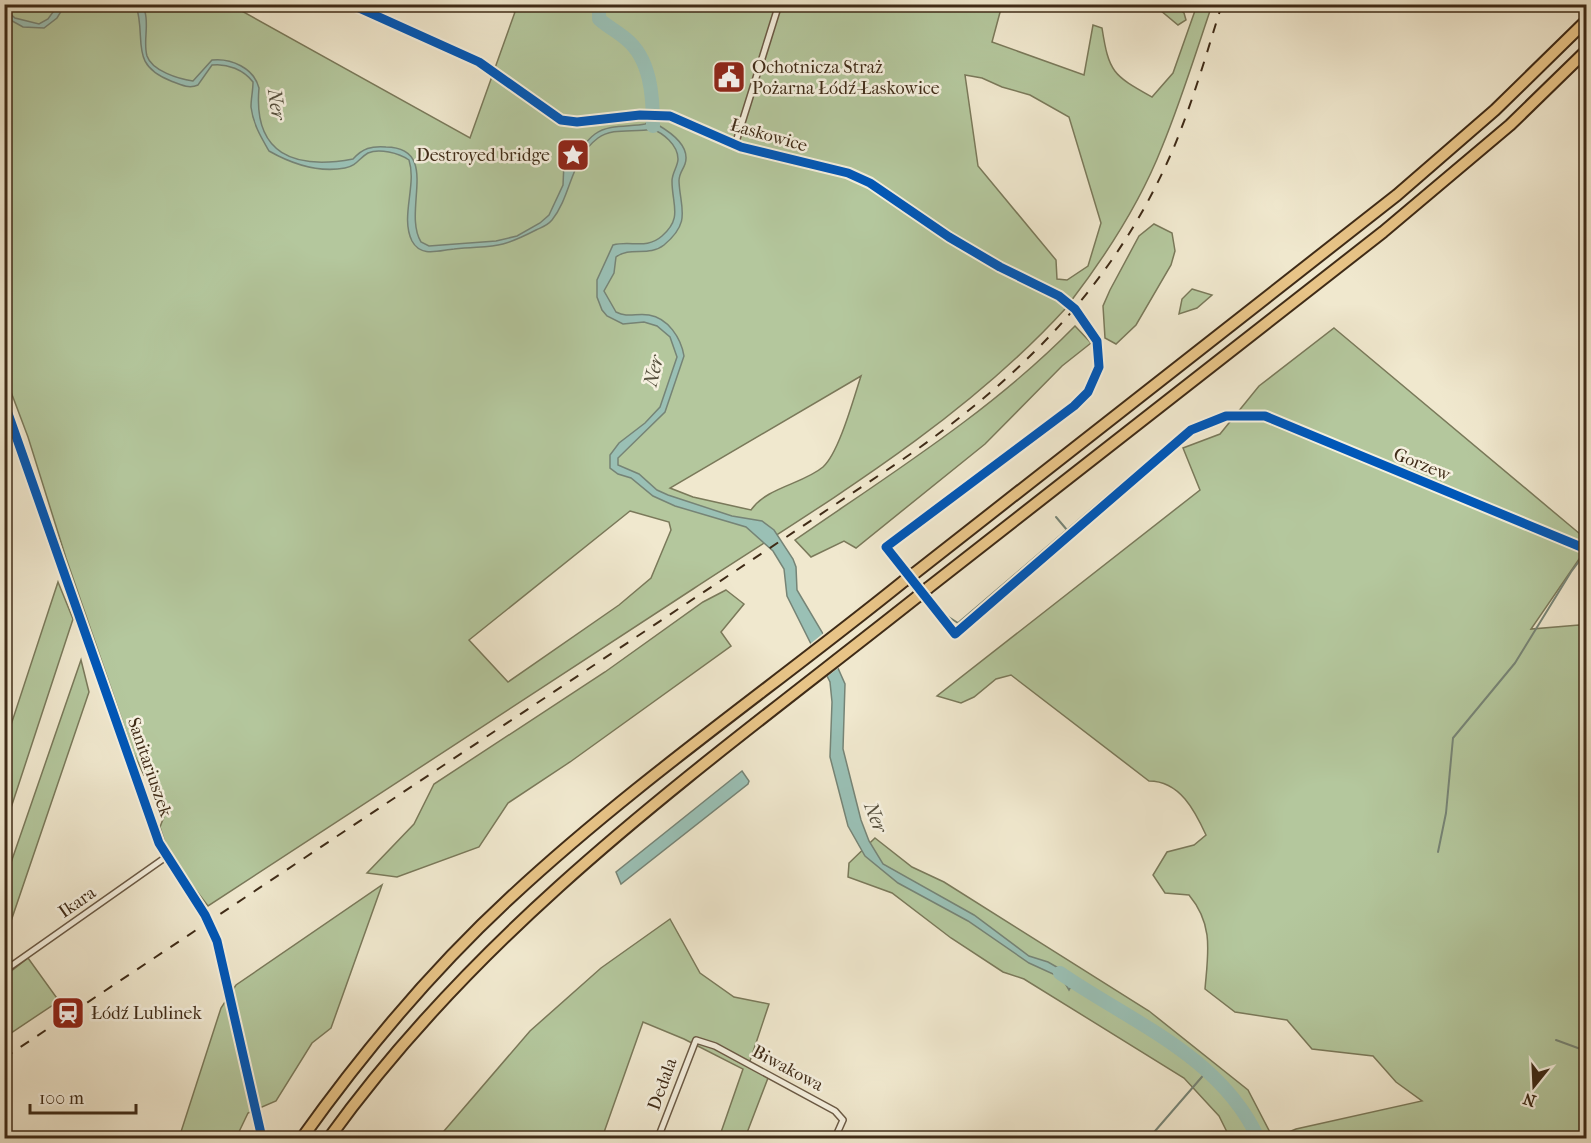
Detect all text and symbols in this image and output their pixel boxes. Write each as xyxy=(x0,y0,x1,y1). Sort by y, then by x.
place label: Ochotnicza Straż Pożarna Łódź-Łaskowice xyxy=(752,57,940,99)
public building icon: Ochotnicza Straż Pożarna Łódź-Łaskowice xyxy=(711,59,747,95)
water label: Ner xyxy=(263,86,291,123)
street label: Łaskowice xyxy=(728,114,810,156)
place icon: Destroyed bridge xyxy=(555,137,591,173)
place label: Destroyed bridge xyxy=(416,145,550,166)
water label: Ner xyxy=(639,351,669,390)
street label: Gorzew xyxy=(1390,444,1454,486)
street label: Sanitariuszek xyxy=(123,715,177,820)
water label: Ner xyxy=(859,797,893,838)
street label: Ikara xyxy=(55,882,100,923)
station icon: Łódź Lublinek xyxy=(50,995,86,1031)
place label: Łódź Lublinek xyxy=(91,1003,202,1024)
street label: Biwakowa xyxy=(749,1041,828,1096)
street label: Dedala xyxy=(643,1055,682,1113)
north arrow xyxy=(1504,1056,1564,1116)
scale bar xyxy=(30,1077,136,1115)
text: 100 m xyxy=(39,1088,84,1109)
text: N xyxy=(1520,1089,1538,1111)

